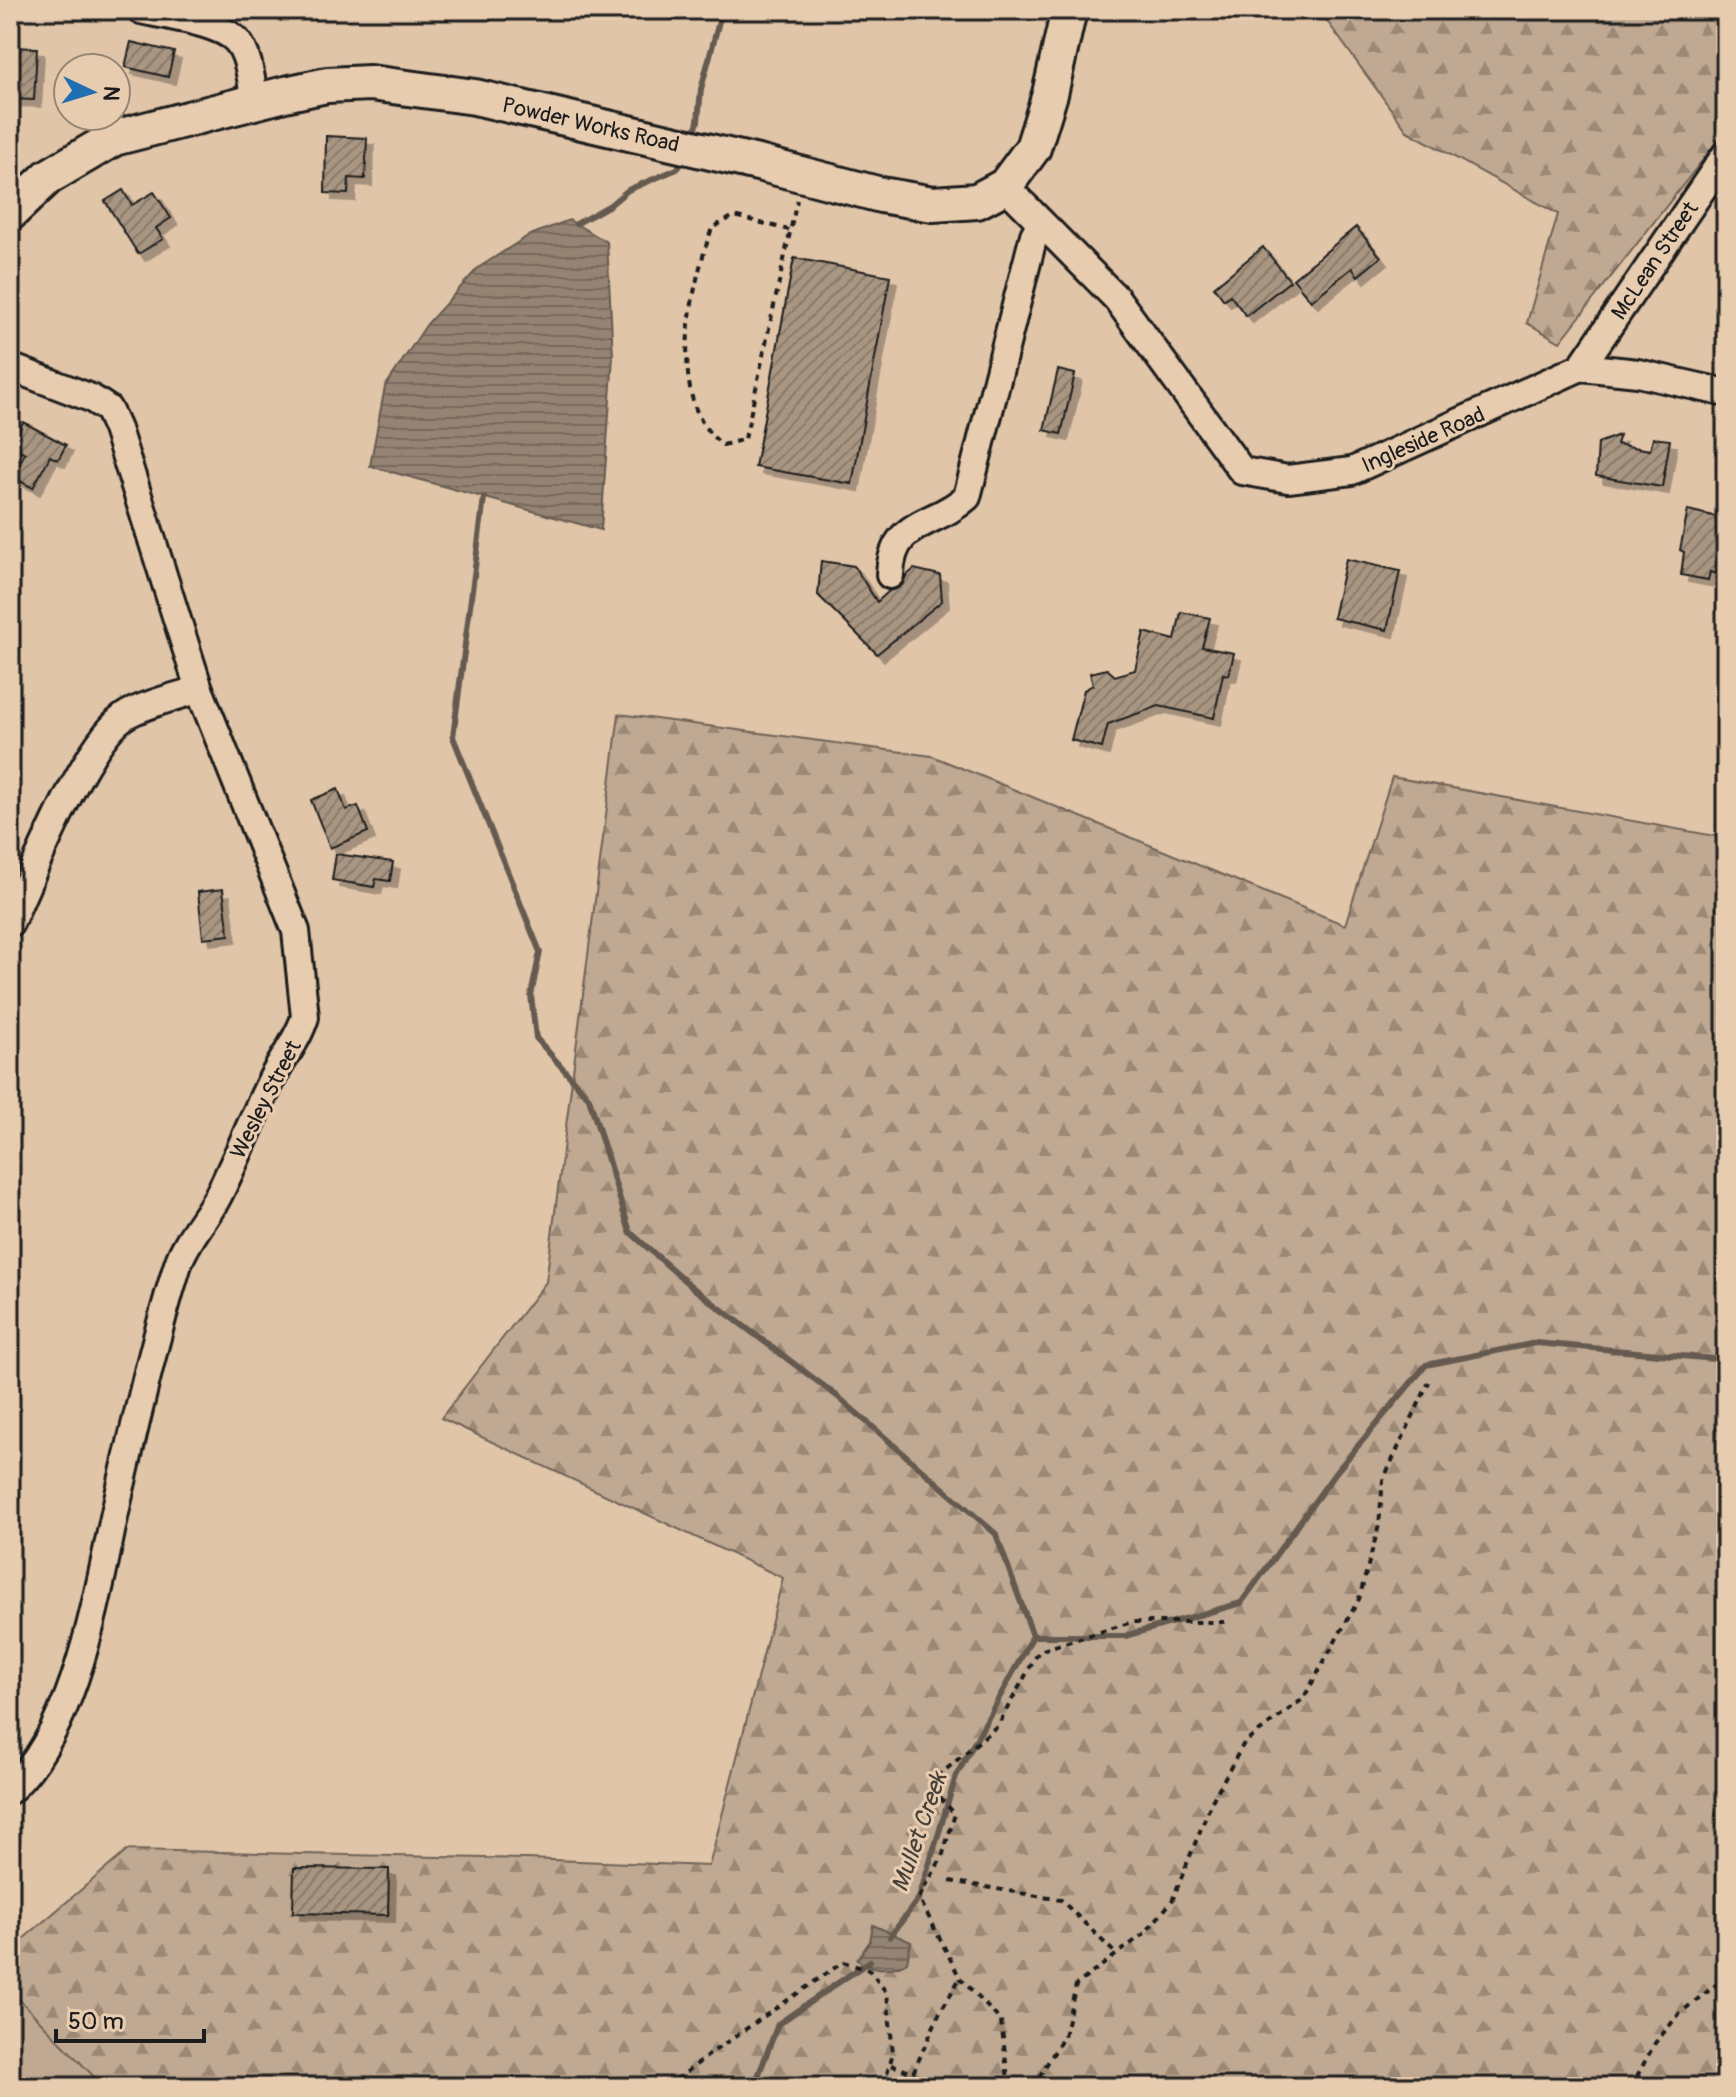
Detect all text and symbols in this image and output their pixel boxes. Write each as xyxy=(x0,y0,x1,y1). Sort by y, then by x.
north arrow xyxy=(52,52,132,132)
text: N xyxy=(96,85,125,102)
street label: Powder Works Road xyxy=(500,91,682,159)
street label: McLean Street xyxy=(1605,196,1705,325)
street label: Ingleside Road xyxy=(1358,400,1489,479)
street label: Wesley Street xyxy=(224,1035,308,1163)
water label: Mullet Creek xyxy=(886,1767,954,1896)
scale bar xyxy=(56,1993,204,2043)
text: 50 m xyxy=(68,2007,124,2036)

